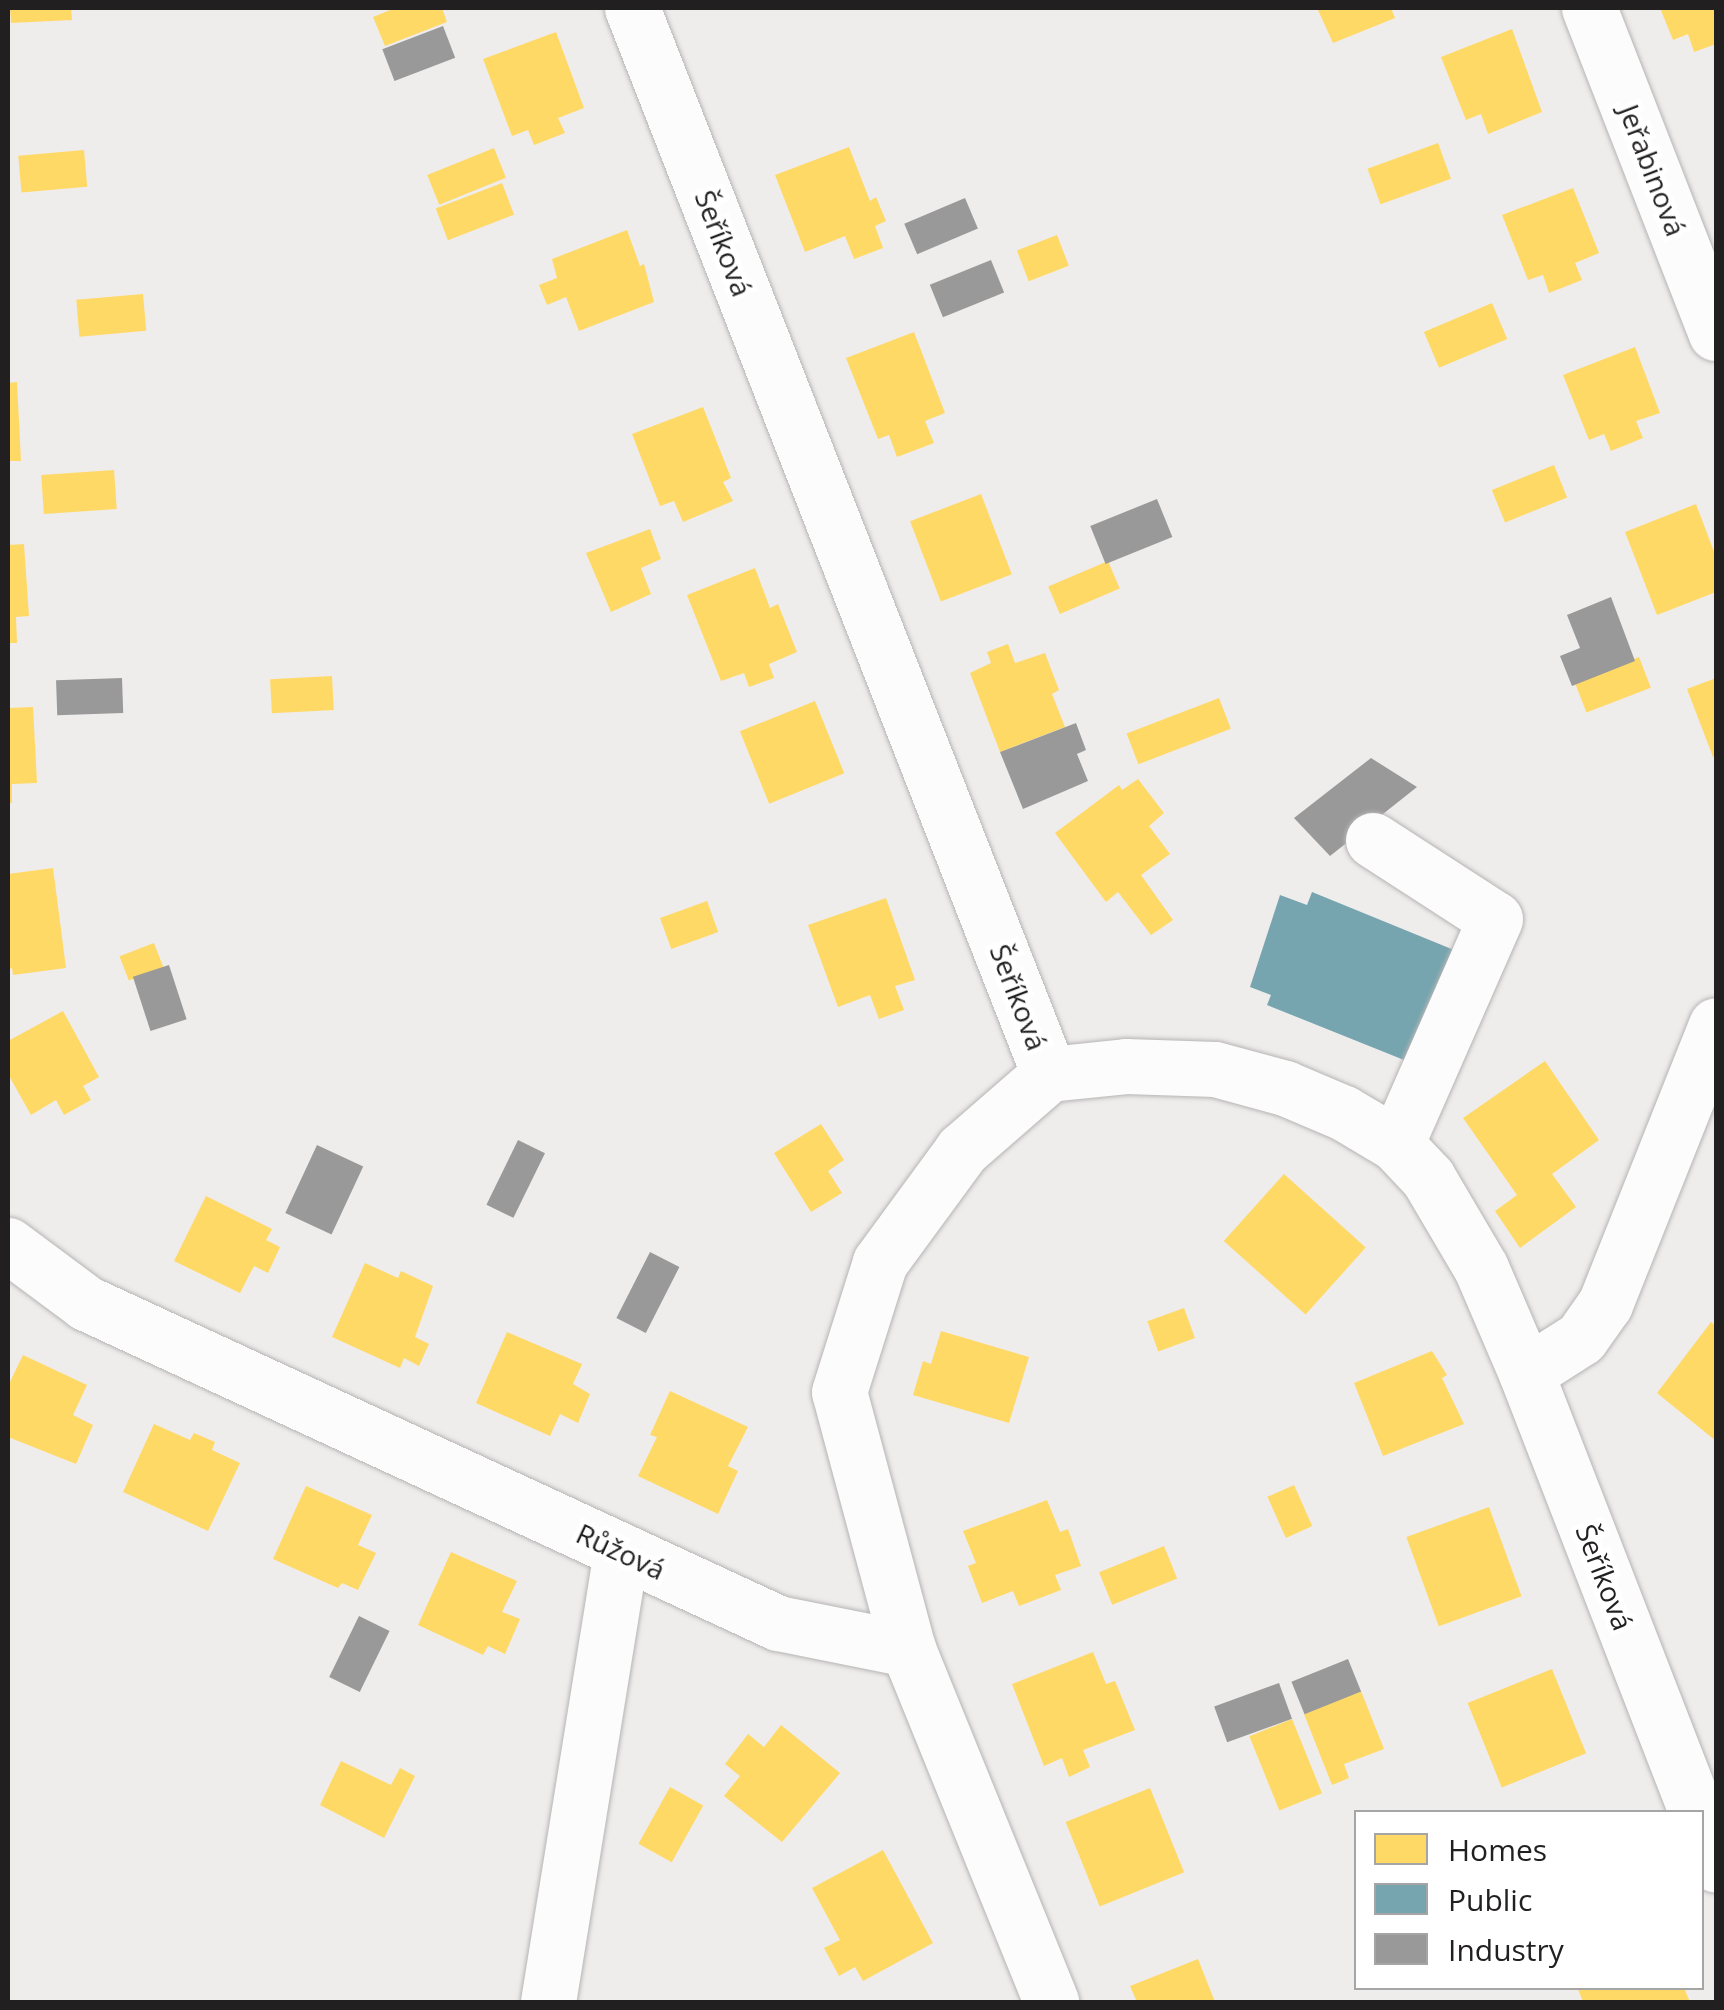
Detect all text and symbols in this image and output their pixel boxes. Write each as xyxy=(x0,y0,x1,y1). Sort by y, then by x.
street label: Jeřabinová xyxy=(1613,100,1693,240)
street label: Šeříková xyxy=(688,185,760,301)
street label: Šeříková xyxy=(983,939,1055,1055)
street label: Růžová xyxy=(571,1516,671,1586)
street label: Šeříková xyxy=(1569,1519,1641,1635)
legend xyxy=(1354,1810,1704,1990)
text: Homes xyxy=(1448,1829,1547,1870)
text: Public xyxy=(1448,1879,1532,1920)
text: Industry xyxy=(1448,1929,1564,1970)

